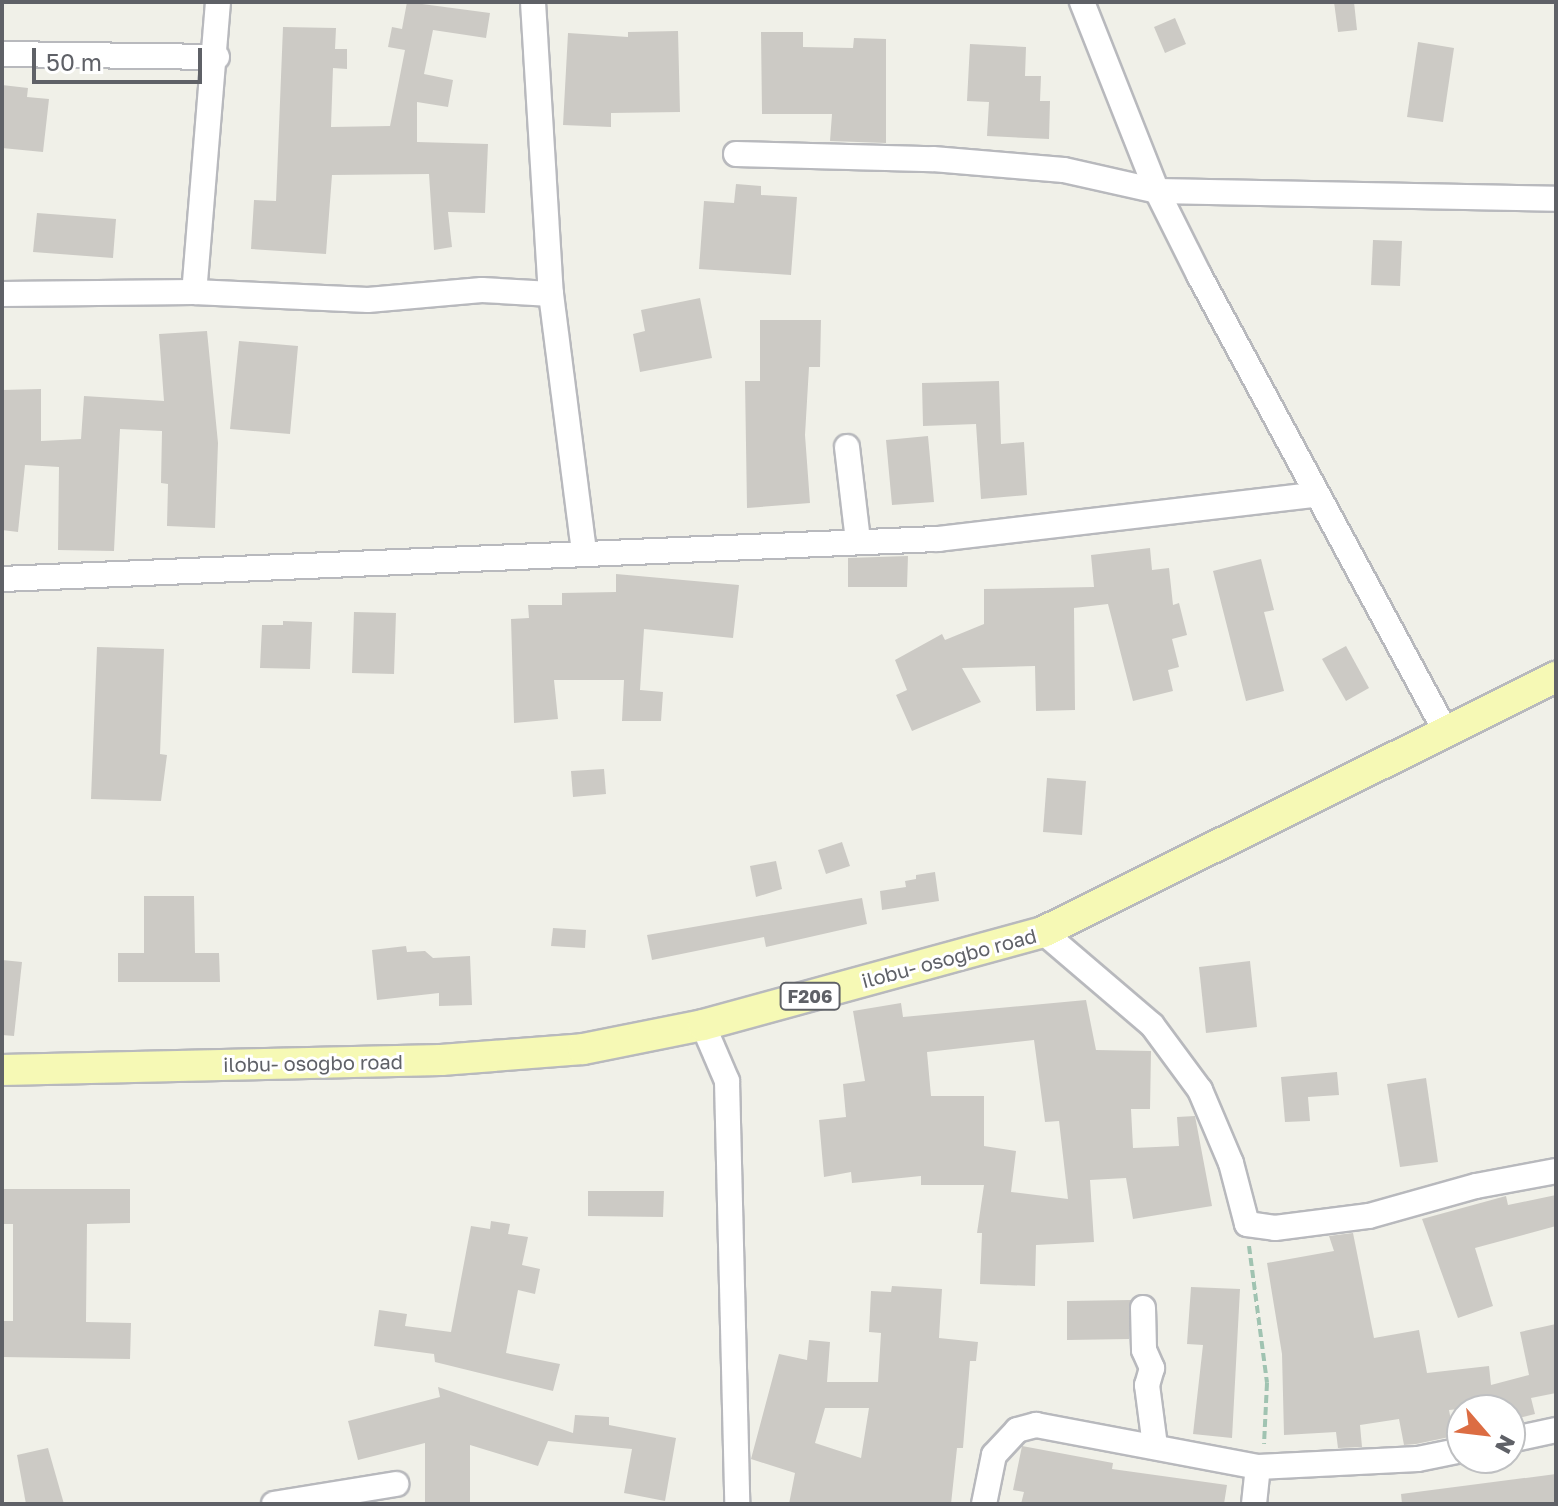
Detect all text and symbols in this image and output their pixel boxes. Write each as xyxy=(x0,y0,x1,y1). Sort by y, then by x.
scale bar xyxy=(36,32,206,82)
text: 50 m xyxy=(46,47,102,76)
street label: ilobu- osogbo road xyxy=(859,923,1039,993)
road number: F206 xyxy=(778,982,842,1010)
street label: ilobu- osogbo road xyxy=(223,1049,403,1077)
north arrow xyxy=(1446,1394,1526,1474)
text: N xyxy=(1490,1431,1522,1458)

